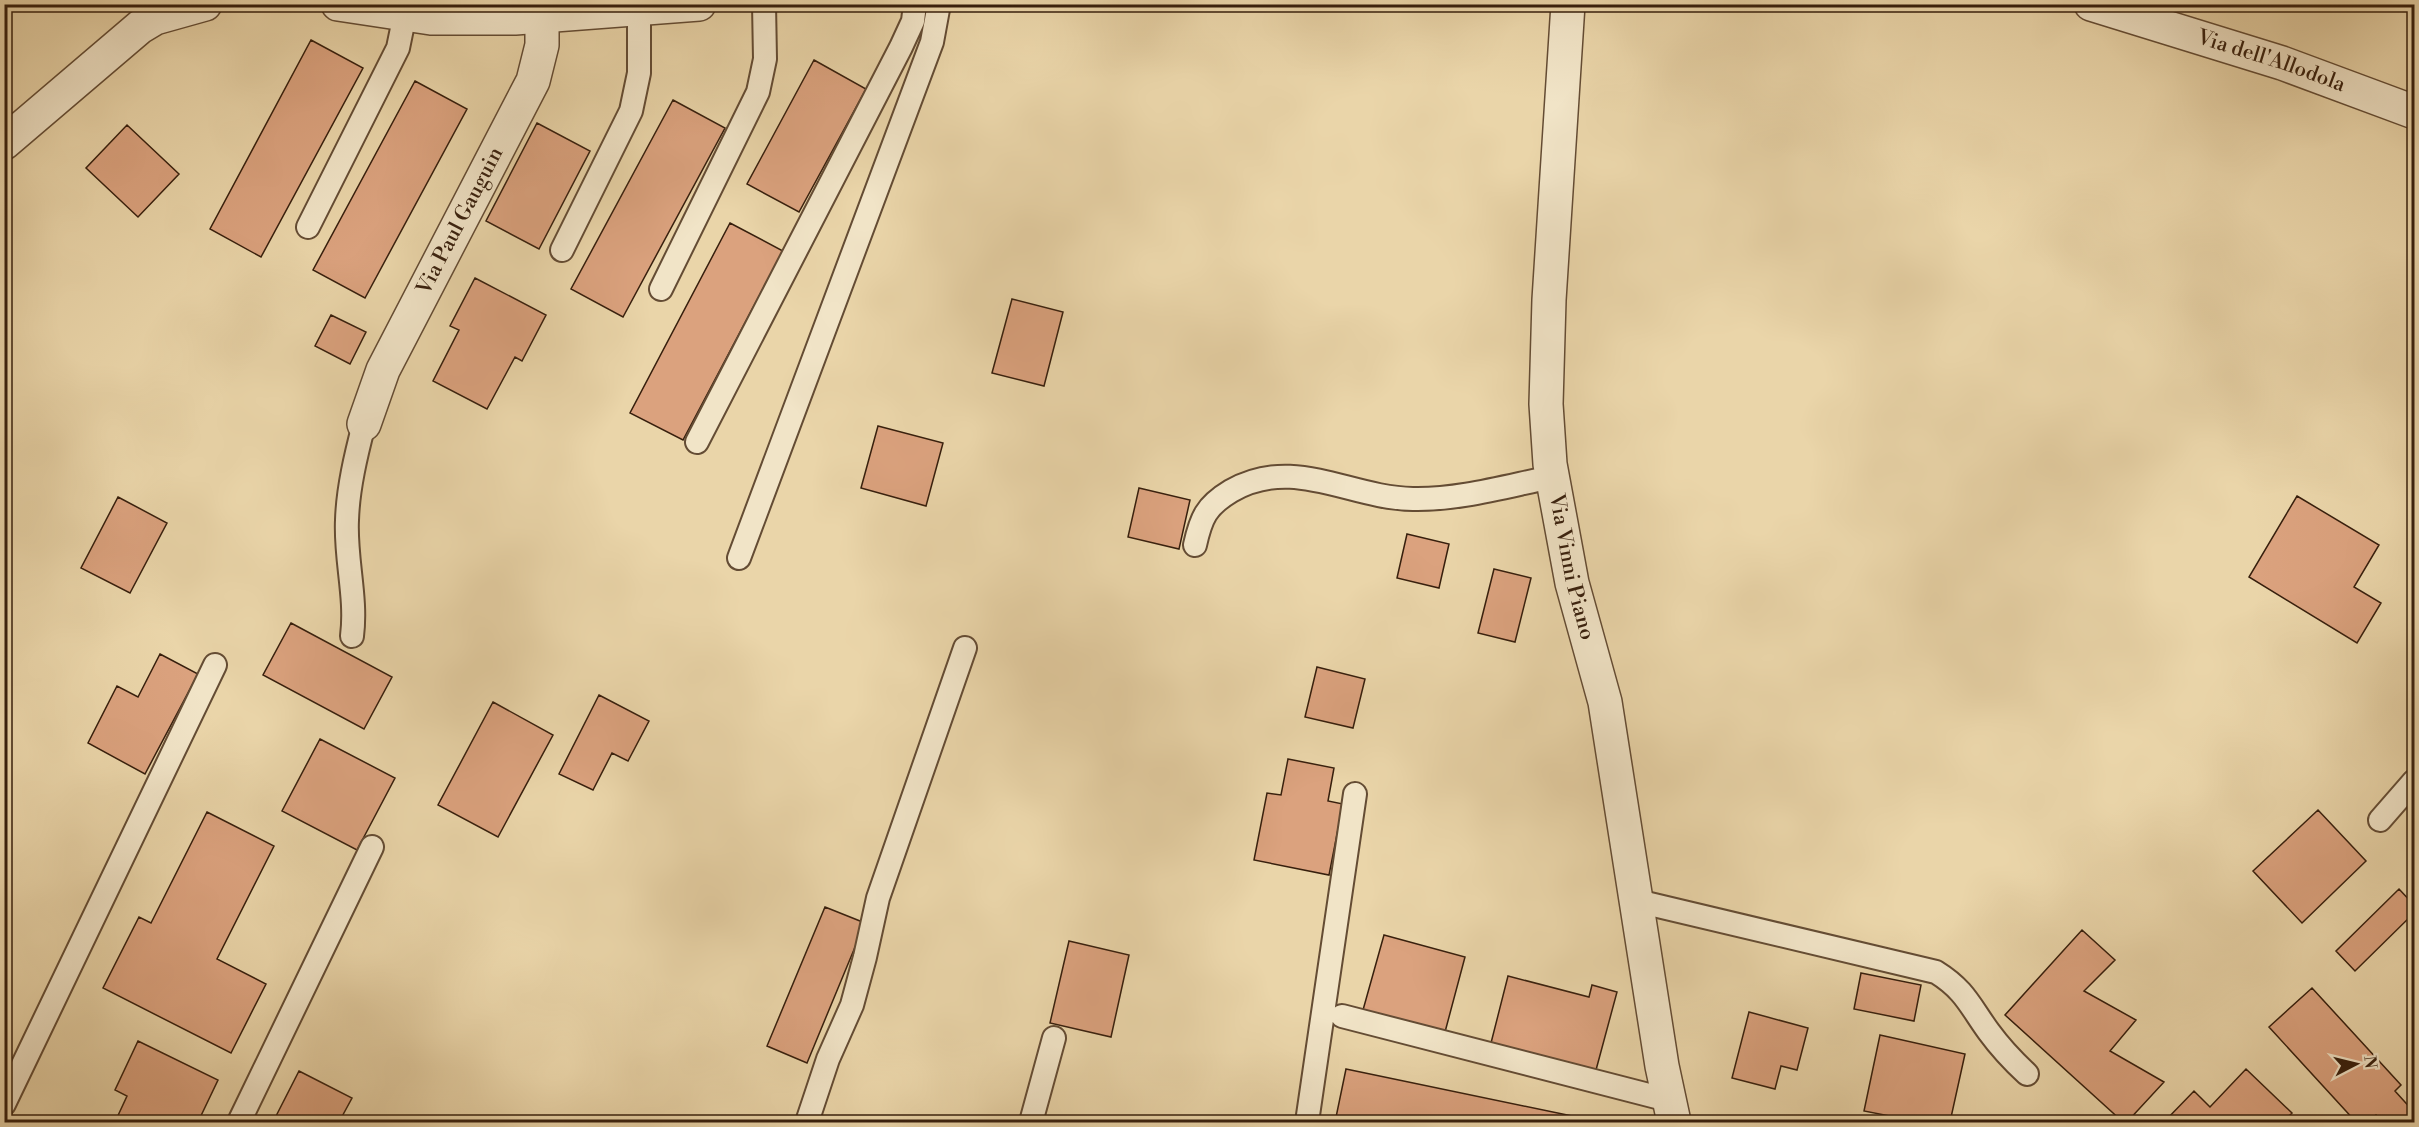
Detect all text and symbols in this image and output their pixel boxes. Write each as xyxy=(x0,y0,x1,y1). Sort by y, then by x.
street label: Via dell'Allodola xyxy=(2193,24,2349,98)
street label: Via Paul Gauguin xyxy=(411,143,509,300)
street label: Via Vinni Piano xyxy=(1543,491,1600,643)
north arrow xyxy=(2326,1034,2386,1094)
text: N xyxy=(2359,1055,2381,1070)

